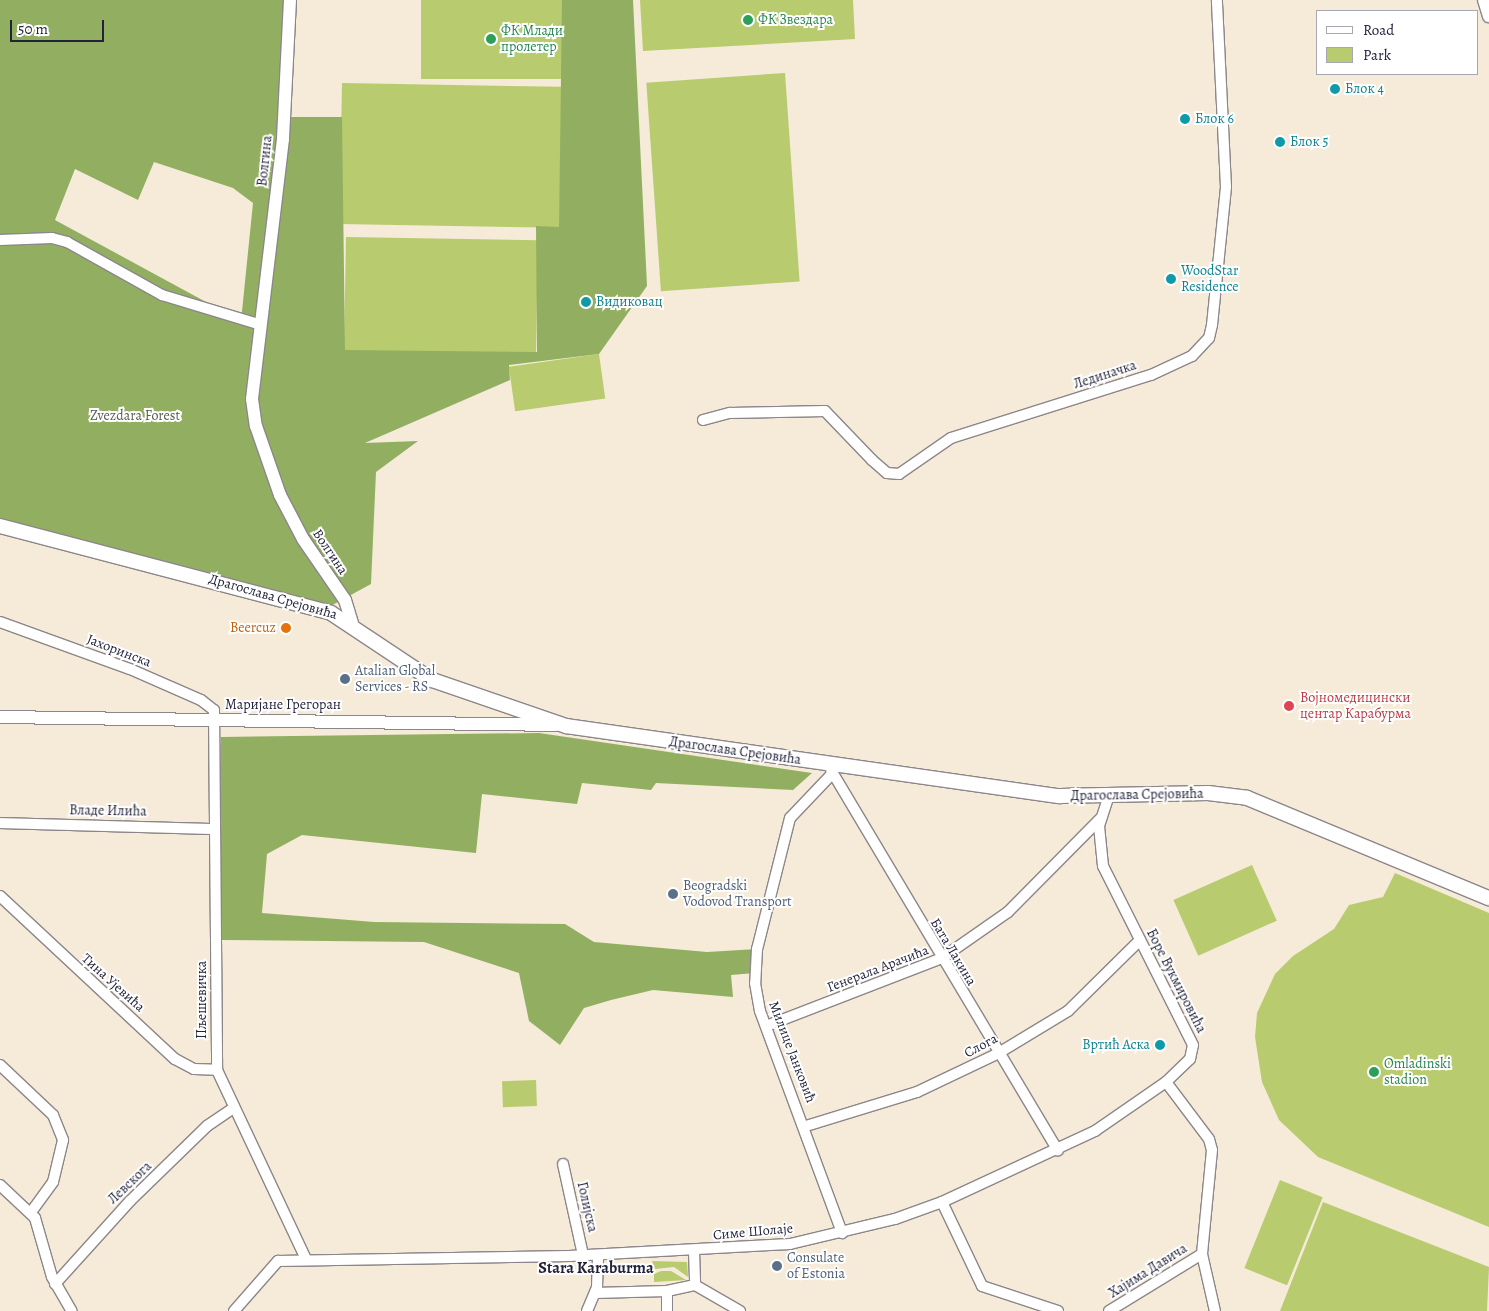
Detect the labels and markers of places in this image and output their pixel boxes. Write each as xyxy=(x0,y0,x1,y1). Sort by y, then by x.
place label: ФК Звездара xyxy=(758,12,833,28)
marker: ФК Звездара xyxy=(742,14,754,26)
place label: ФК Млади пролетер xyxy=(501,23,563,56)
marker: ФК Млади пролетер xyxy=(485,33,497,45)
place label: Блок 4 xyxy=(1345,81,1384,97)
marker: Блок 4 xyxy=(1329,83,1341,95)
place label: Блок 6 xyxy=(1195,111,1234,127)
marker: Блок 6 xyxy=(1179,113,1191,125)
place label: Блок 5 xyxy=(1290,134,1328,150)
marker: Блок 5 xyxy=(1274,136,1286,148)
place label: WoodStar Residence xyxy=(1181,263,1238,296)
marker: WoodStar Residence xyxy=(1165,273,1177,285)
place label: Видиковац xyxy=(596,294,662,310)
marker: Видиковац xyxy=(580,296,592,308)
place label: Beercuz xyxy=(230,620,276,636)
marker: Beercuz xyxy=(280,622,292,634)
place label: Atalian Global Services - RS xyxy=(355,663,435,696)
marker: Atalian Global Services - RS xyxy=(339,673,351,685)
place label: Војномедицински центар Карабурма xyxy=(1300,690,1411,722)
marker: Војномедицински центар Карабурма xyxy=(1282,699,1296,713)
place label: Beogradski Vodovod Transport xyxy=(683,878,792,910)
marker: Beogradski Vodovod Transport xyxy=(667,888,679,900)
place label: Вртић Аска xyxy=(1082,1037,1150,1053)
marker: Вртић Аска xyxy=(1154,1039,1166,1051)
place label: Omladinski stadion xyxy=(1384,1056,1451,1088)
marker: Omladinski stadion xyxy=(1368,1066,1380,1078)
place label: Consulate of Estonia xyxy=(787,1250,845,1282)
marker: Consulate of Estonia xyxy=(771,1260,783,1272)

